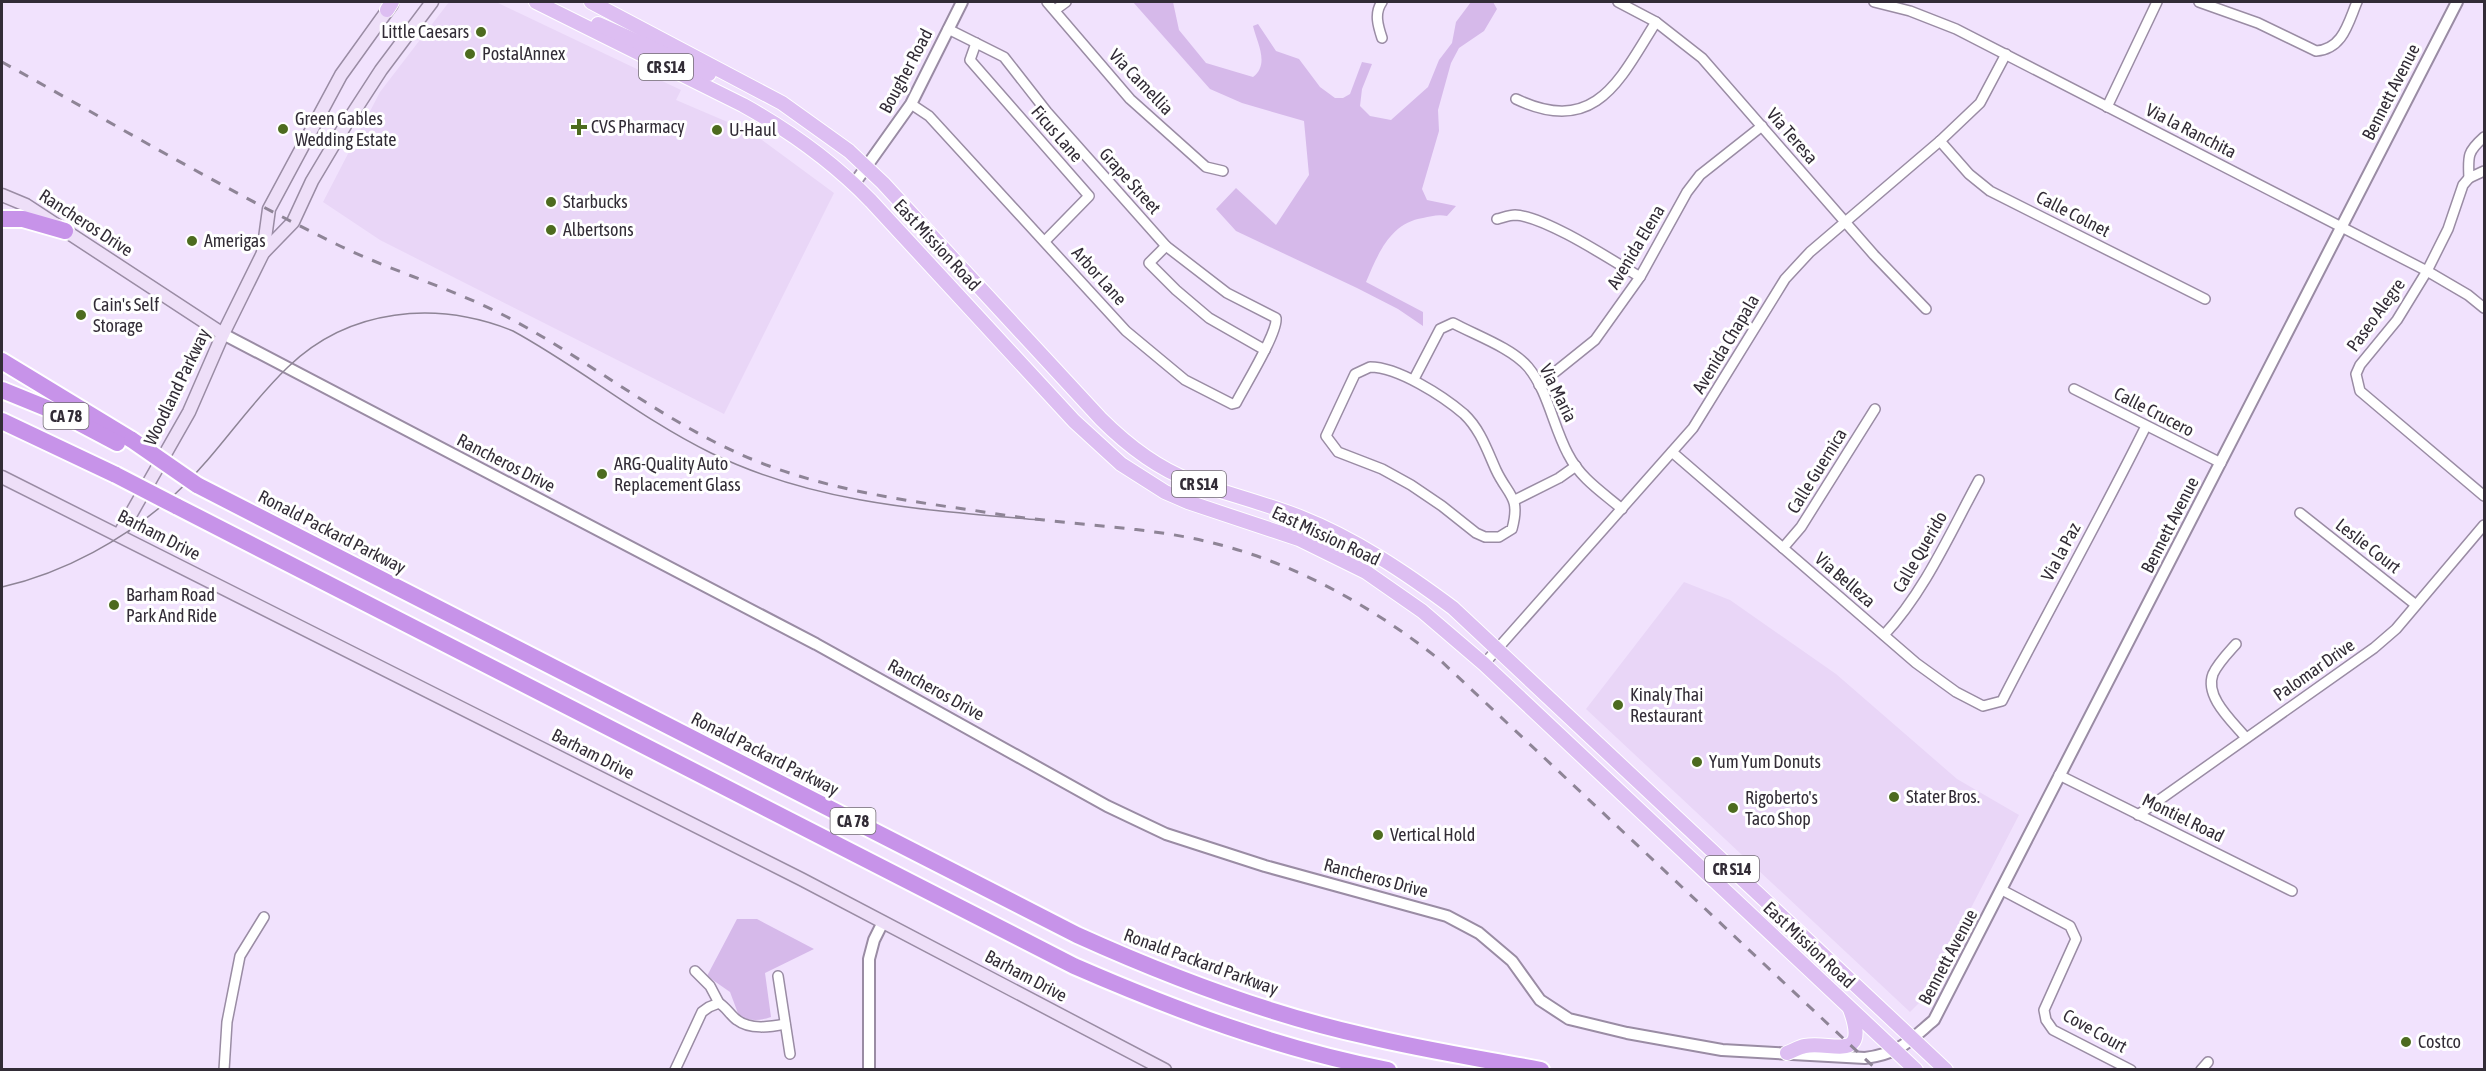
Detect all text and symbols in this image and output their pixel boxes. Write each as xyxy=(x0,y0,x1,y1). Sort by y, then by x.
place label: Little Caesars xyxy=(381,21,469,42)
marker: Little Caesars xyxy=(474,25,488,39)
street label: Bougher Road xyxy=(875,25,937,117)
street label: Bennett Avenue xyxy=(2357,40,2424,143)
place label: PostalAnnex xyxy=(482,43,565,64)
street label: Via Camellia xyxy=(1105,44,1178,119)
marker: PostalAnnex xyxy=(463,47,477,61)
road number: CR S14 xyxy=(639,54,693,80)
street label: Via la Ranchita xyxy=(2143,99,2240,162)
street label: Ficus Lane xyxy=(1027,101,1088,166)
street label: Via Teresa xyxy=(1762,104,1822,168)
place label: Green Gables Wedding Estate xyxy=(295,108,396,150)
place label: CVS Pharmacy xyxy=(591,116,685,137)
place label: U-Haul xyxy=(729,119,777,140)
marker: CVS Pharmacy xyxy=(572,120,586,134)
marker: Green Gables Wedding Estate xyxy=(276,122,290,136)
marker: U-Haul xyxy=(710,123,724,137)
street label: Grape Street xyxy=(1095,143,1165,218)
street label: Rancheros Drive xyxy=(36,185,137,261)
street label: Calle Colnet xyxy=(2033,186,2114,241)
place label: Starbucks xyxy=(563,191,628,212)
marker: Starbucks xyxy=(544,195,558,209)
street label: East Mission Road xyxy=(890,195,985,295)
street label: Avenida Elena xyxy=(1602,201,1669,292)
place label: Albertsons xyxy=(563,219,634,240)
marker: Albertsons xyxy=(544,223,558,237)
place label: Amerigas xyxy=(204,230,266,251)
marker: Amerigas xyxy=(185,234,199,248)
street label: Arbor Lane xyxy=(1068,242,1131,309)
street label: Paseo Alegre xyxy=(2342,274,2409,355)
street label: Avenida Chapala xyxy=(1688,290,1763,397)
place label: Cain's Self Storage xyxy=(93,294,159,336)
marker: Cain's Self Storage xyxy=(74,308,88,322)
street label: Woodland Parkway xyxy=(139,325,214,449)
street label: Via Maria xyxy=(1535,360,1581,425)
street label: Calle Crucero xyxy=(2111,382,2198,441)
road number: CA 78 xyxy=(44,403,88,429)
street label: Calle Guernica xyxy=(1782,424,1851,517)
street label: Rancheros Drive xyxy=(454,429,559,496)
place label: ARG-Quality Auto Replacement Glass xyxy=(614,453,741,495)
marker: ARG-Quality Auto Replacement Glass xyxy=(595,467,609,481)
road number: CR S14 xyxy=(1172,471,1226,497)
street label: Bennett Avenue xyxy=(2136,473,2203,576)
street label: Ronald Packard Parkway xyxy=(255,485,409,578)
street label: East Mission Road xyxy=(1269,501,1384,570)
street label: Barham Drive xyxy=(115,505,204,564)
street label: Calle Querido xyxy=(1888,507,1951,596)
street label: Leslie Court xyxy=(2332,514,2405,577)
street label: Via la Paz xyxy=(2037,519,2085,584)
street label: Via Belleza xyxy=(1811,548,1880,611)
place label: Barham Road Park And Ride xyxy=(126,584,217,626)
marker: Barham Road Park And Ride xyxy=(107,598,121,612)
street label: Palomar Drive xyxy=(2269,634,2358,705)
street label: Rancheros Drive xyxy=(884,654,988,725)
place label: Kinaly Thai Restaurant xyxy=(1630,684,1703,726)
marker: Kinaly Thai Restaurant xyxy=(1611,698,1625,712)
street label: Ronald Packard Parkway xyxy=(688,707,842,800)
street label: Barham Drive xyxy=(549,724,638,783)
place label: Yum Yum Donuts xyxy=(1709,751,1821,772)
marker: Yum Yum Donuts xyxy=(1690,755,1704,769)
place label: Stater Bros. xyxy=(1906,786,1980,807)
place label: Rigoberto's Taco Shop xyxy=(1745,787,1818,829)
street label: Montiel Road xyxy=(2139,789,2228,846)
marker: Stater Bros. xyxy=(1887,790,1901,804)
marker: Rigoberto's Taco Shop xyxy=(1726,801,1740,815)
road number: CA 78 xyxy=(830,808,876,834)
place label: Vertical Hold xyxy=(1390,824,1475,845)
marker: Vertical Hold xyxy=(1371,828,1385,842)
street label: Rancheros Drive xyxy=(1322,854,1431,902)
road number: CR S14 xyxy=(1705,856,1759,882)
street label: East Mission Road xyxy=(1759,897,1859,992)
street label: Bennett Avenue xyxy=(1914,905,1981,1008)
street label: Ronald Packard Parkway xyxy=(1121,924,1281,999)
street label: Barham Drive xyxy=(982,945,1071,1006)
street label: Cove Court xyxy=(2060,1004,2131,1057)
place label: Costco xyxy=(2418,1031,2461,1052)
marker: Costco xyxy=(2399,1035,2413,1049)

